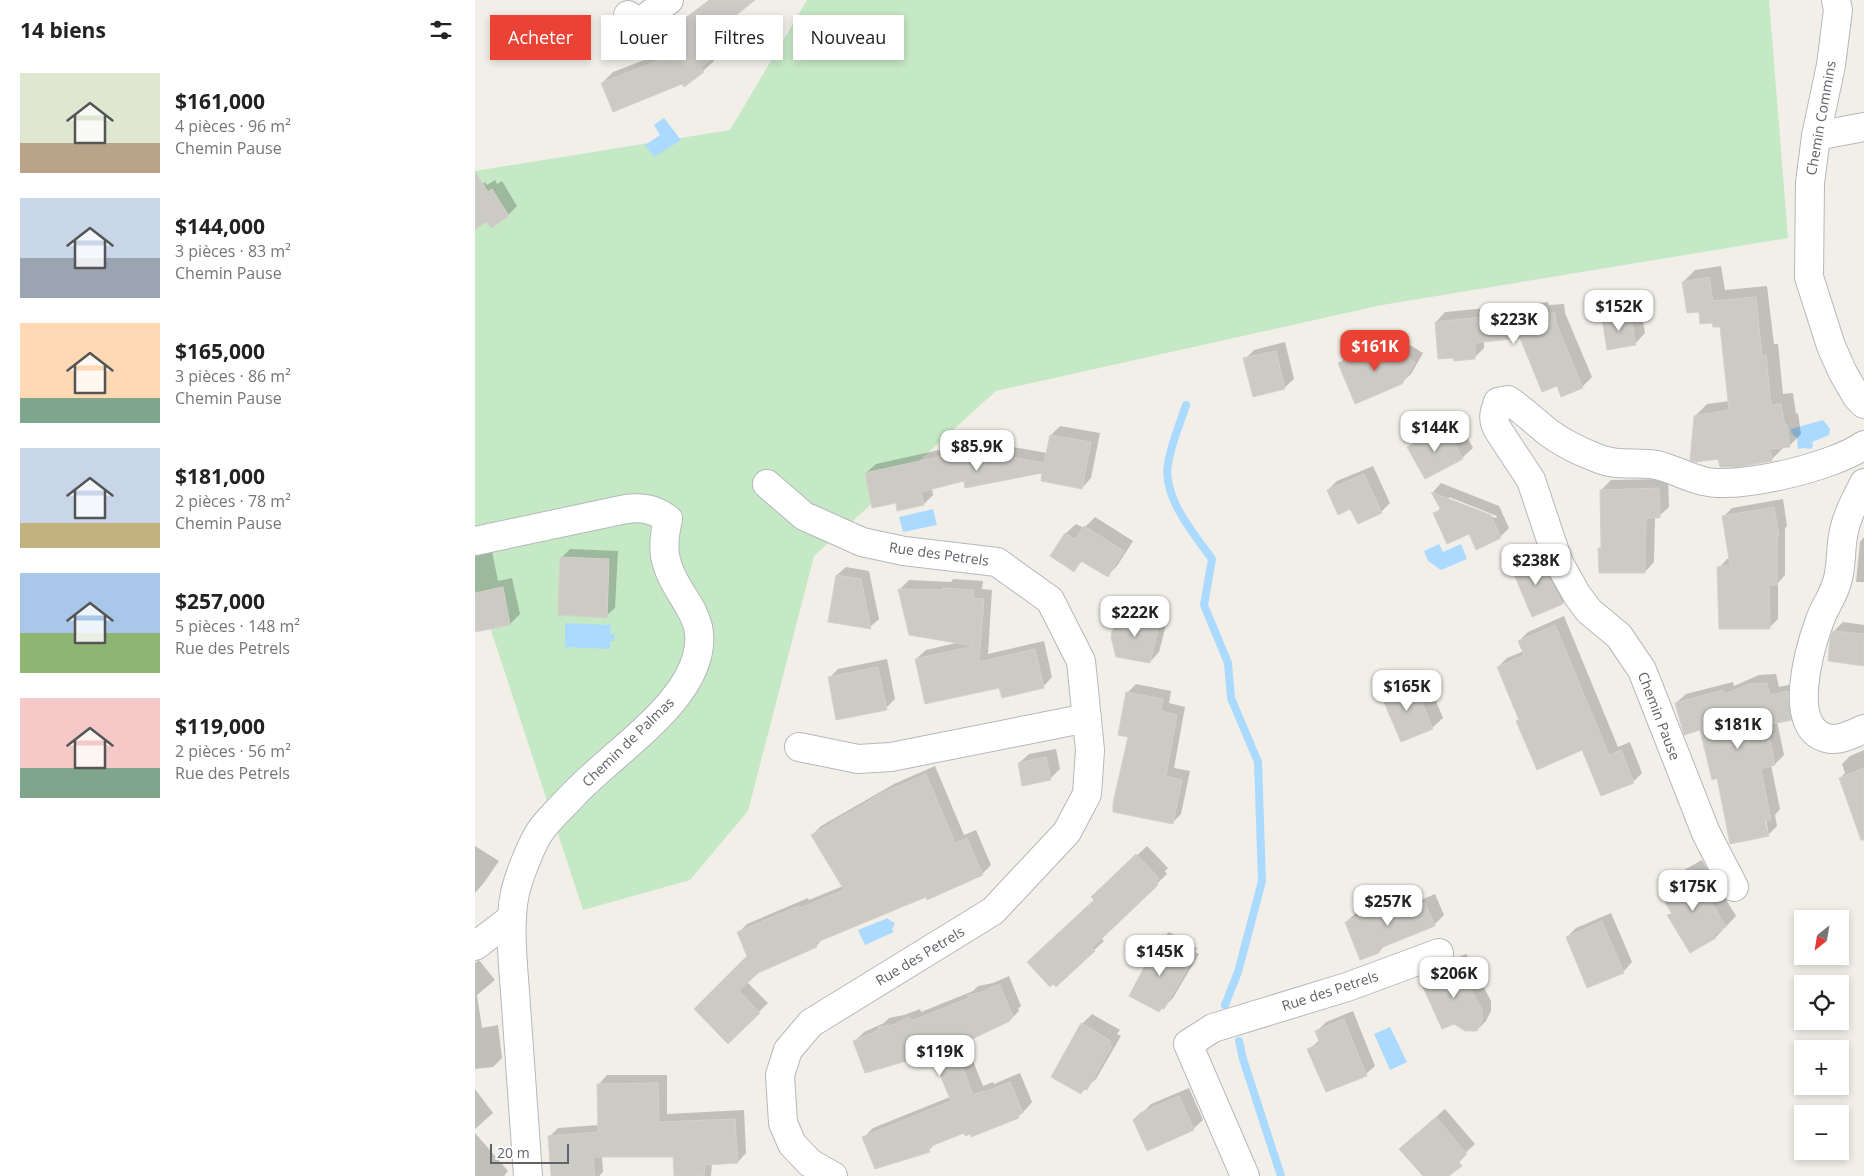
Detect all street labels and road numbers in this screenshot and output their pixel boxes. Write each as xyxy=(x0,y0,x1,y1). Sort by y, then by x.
street label: Chemin Commins xyxy=(1801,59,1840,177)
street label: Rue des Petrels xyxy=(888,537,990,570)
street label: Chemin Pause xyxy=(1634,669,1685,763)
street label: Chemin de Palmas xyxy=(577,692,678,791)
street label: Rue des Petrels xyxy=(872,921,968,990)
street label: Rue des Petrels xyxy=(1279,966,1381,1015)

